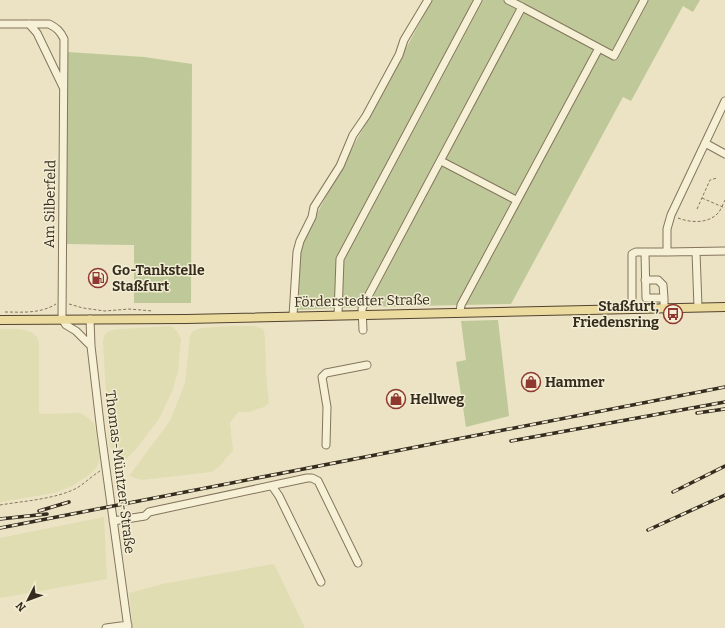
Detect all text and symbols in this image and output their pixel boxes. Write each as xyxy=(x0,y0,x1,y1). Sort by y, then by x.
street label: Am Silberfeld xyxy=(41,160,59,248)
place label: Go-Tankstelle Staßfurt xyxy=(112,262,205,295)
fuel station icon: Go-Tankstelle Staßfurt xyxy=(87,267,109,289)
street label: Förderstedter Straße xyxy=(294,291,430,311)
place label: Staßfurt, Friedensring xyxy=(573,298,659,331)
bus stop icon: Staßfurt, Friedensring xyxy=(662,303,684,325)
shop icon: Hammer xyxy=(520,371,542,393)
place label: Hammer xyxy=(545,374,605,391)
shop icon: Hellweg xyxy=(385,388,407,410)
street label: Thomas-Müntzer-Straße xyxy=(102,389,138,555)
place label: Hellweg xyxy=(410,391,464,408)
north arrow xyxy=(8,580,48,620)
text: N xyxy=(13,598,29,614)

